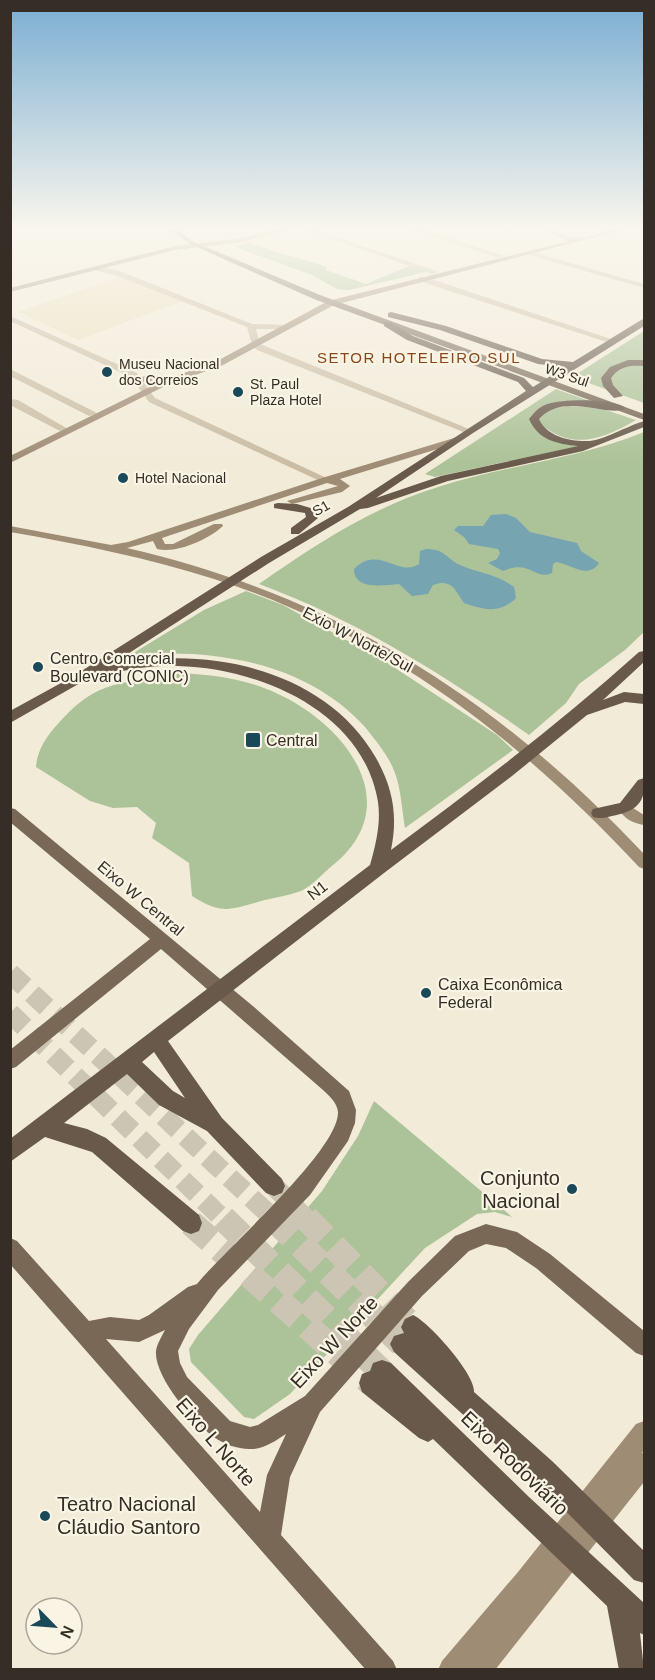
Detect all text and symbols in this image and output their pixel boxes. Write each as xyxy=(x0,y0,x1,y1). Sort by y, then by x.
district label: SETOR HOTELEIRO SUL xyxy=(317,349,521,366)
place label: Museu Nacional dos Correios xyxy=(119,356,219,388)
street label: W3 Sul xyxy=(543,360,591,390)
marker: Museu Nacional dos Correios xyxy=(100,365,114,379)
place label: St. Paul Plaza Hotel xyxy=(250,376,322,408)
marker: St. Paul Plaza Hotel xyxy=(231,385,245,399)
place label: Hotel Nacional xyxy=(135,470,226,486)
marker: Hotel Nacional xyxy=(116,471,130,485)
street label: S1 xyxy=(310,497,333,519)
street label: Exio W Norte/Sul xyxy=(300,603,416,676)
place label: Centro Comercial Boulevard (CONIC) xyxy=(50,650,189,685)
marker: Centro Comercial Boulevard (CONIC) xyxy=(31,660,45,674)
marker: Central xyxy=(244,731,262,749)
place label: Central xyxy=(266,732,318,749)
street label: Eixo W Central xyxy=(94,858,187,939)
street label: N1 xyxy=(304,877,331,903)
place label: Caixa Econômica Federal xyxy=(438,976,563,1011)
marker: Caixa Econômica Federal xyxy=(419,986,433,1000)
place label: Conjunto Nacional xyxy=(480,1167,560,1212)
marker: Conjunto Nacional xyxy=(565,1182,579,1196)
street label: Eixo W Norte xyxy=(286,1291,382,1393)
street label: Eixo L Norte xyxy=(172,1394,260,1490)
street label: Eixo Rodoviário xyxy=(457,1406,573,1520)
place label: Teatro Nacional Cláudio Santoro xyxy=(57,1493,200,1538)
marker: Teatro Nacional Cláudio Santoro xyxy=(38,1509,52,1523)
north arrow xyxy=(24,1596,84,1656)
text: N xyxy=(57,1623,77,1641)

